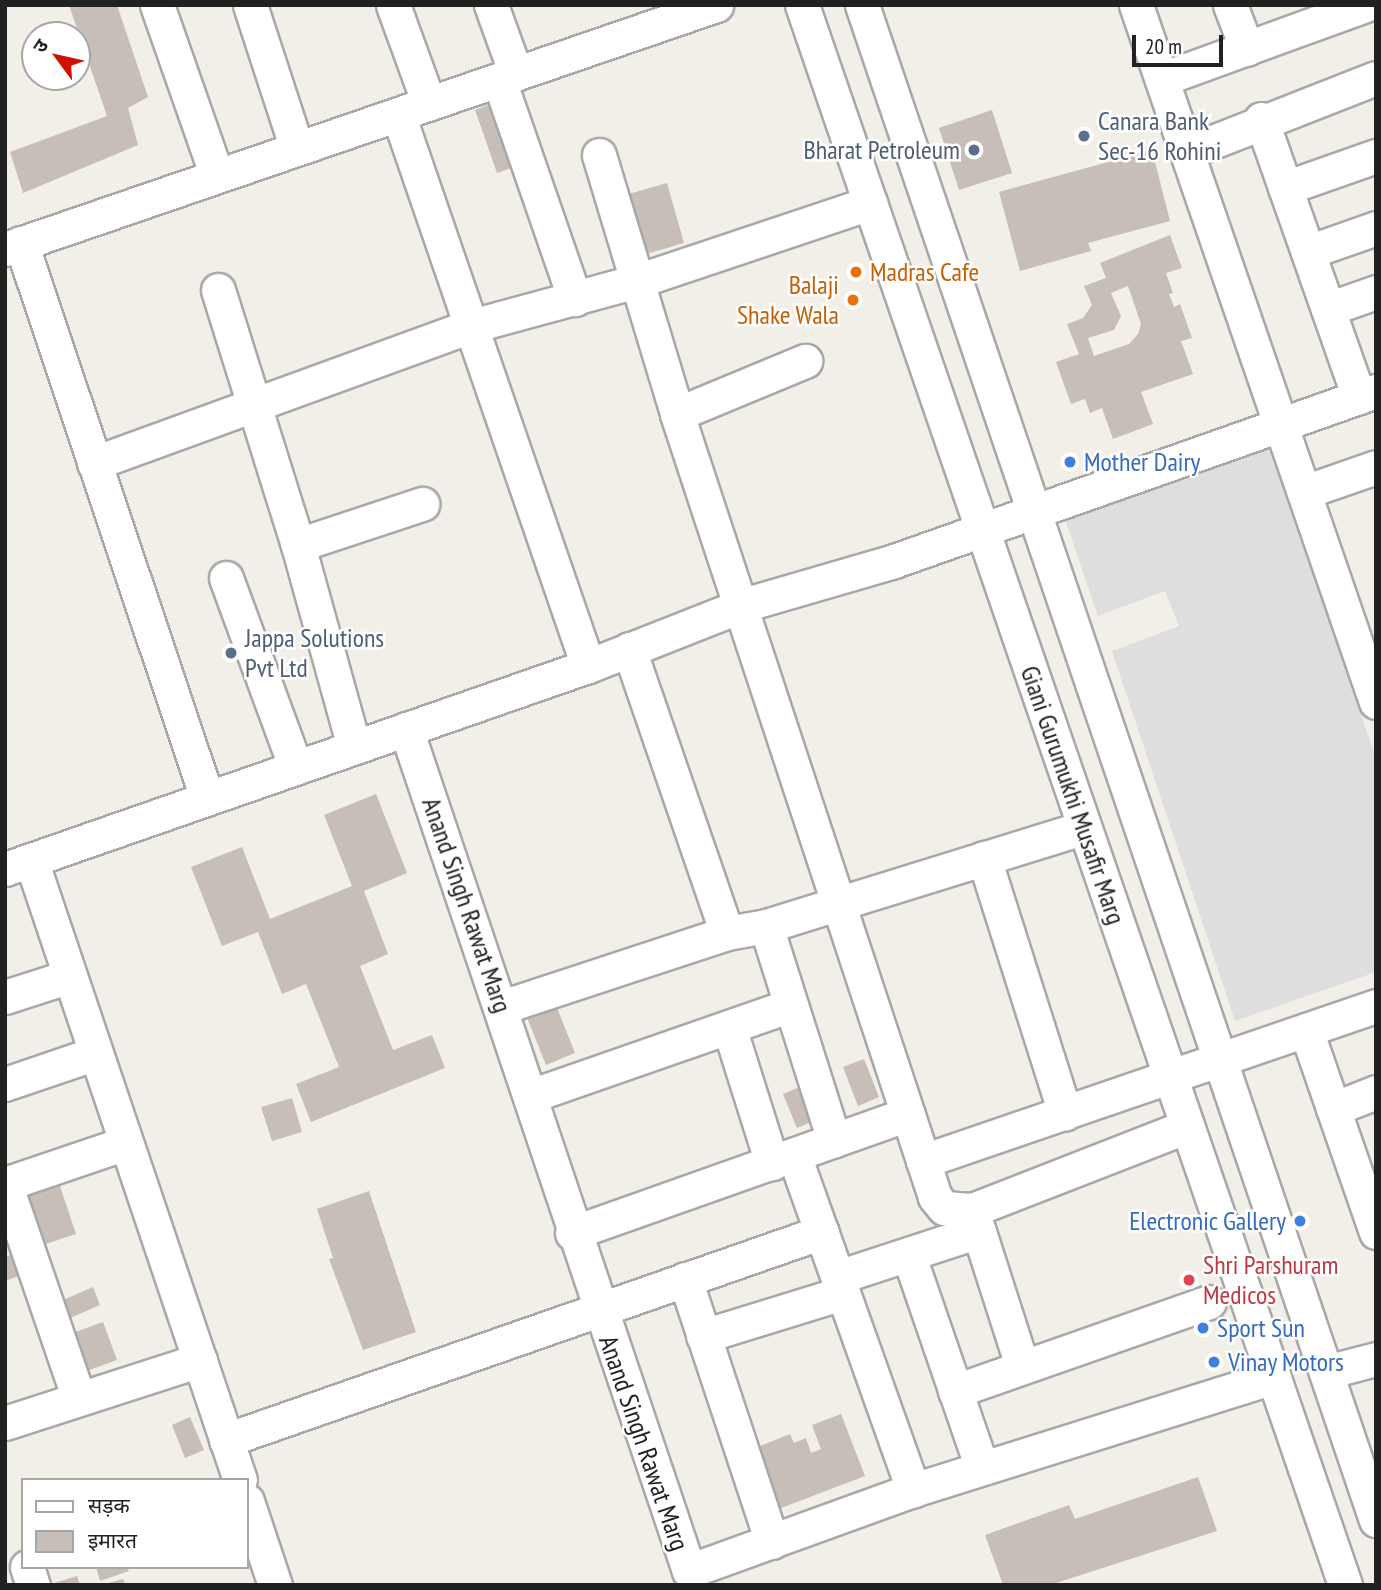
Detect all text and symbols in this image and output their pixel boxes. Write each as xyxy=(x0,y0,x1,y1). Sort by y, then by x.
north arrow xyxy=(21,21,91,91)
scale bar xyxy=(1136,21,1227,65)
text: 20 m xyxy=(1145,33,1182,60)
text: उ xyxy=(27,34,53,57)
place label: Canara Bank Sec-16 Rohini xyxy=(1098,105,1221,166)
marker: Canara Bank Sec-16 Rohini xyxy=(1076,128,1092,144)
place label: Bharat Petroleum xyxy=(804,134,960,166)
marker: Bharat Petroleum xyxy=(966,142,982,158)
place label: Madras Cafe xyxy=(870,256,979,288)
marker: Madras Cafe xyxy=(848,264,864,280)
place label: Balaji Shake Wala xyxy=(737,269,839,330)
marker: Balaji Shake Wala xyxy=(845,292,861,308)
place label: Mother Dairy xyxy=(1084,446,1200,478)
marker: Mother Dairy xyxy=(1062,454,1078,470)
place label: Jappa Solutions Pvt Ltd xyxy=(245,622,384,684)
marker: Jappa Solutions Pvt Ltd xyxy=(223,645,239,661)
street label: Giani Gurumukhi Musafir Marg xyxy=(1014,662,1132,928)
street label: Anand Singh Rawat Marg xyxy=(416,793,518,1017)
place label: Electronic Gallery xyxy=(1129,1205,1286,1237)
marker: Electronic Gallery xyxy=(1292,1213,1308,1229)
place label: Shri Parshuram Medicos xyxy=(1203,1249,1338,1310)
marker: Shri Parshuram Medicos xyxy=(1181,1272,1197,1288)
place label: Sport Sun xyxy=(1217,1312,1305,1344)
marker: Sport Sun xyxy=(1195,1320,1211,1336)
street label: Anand Singh Rawat Marg xyxy=(593,1331,695,1555)
place label: Vinay Motors xyxy=(1228,1346,1345,1378)
marker: Vinay Motors xyxy=(1206,1354,1222,1370)
legend xyxy=(21,1478,248,1569)
text: सड़क xyxy=(88,1492,130,1519)
text: इमारत xyxy=(88,1527,137,1554)

